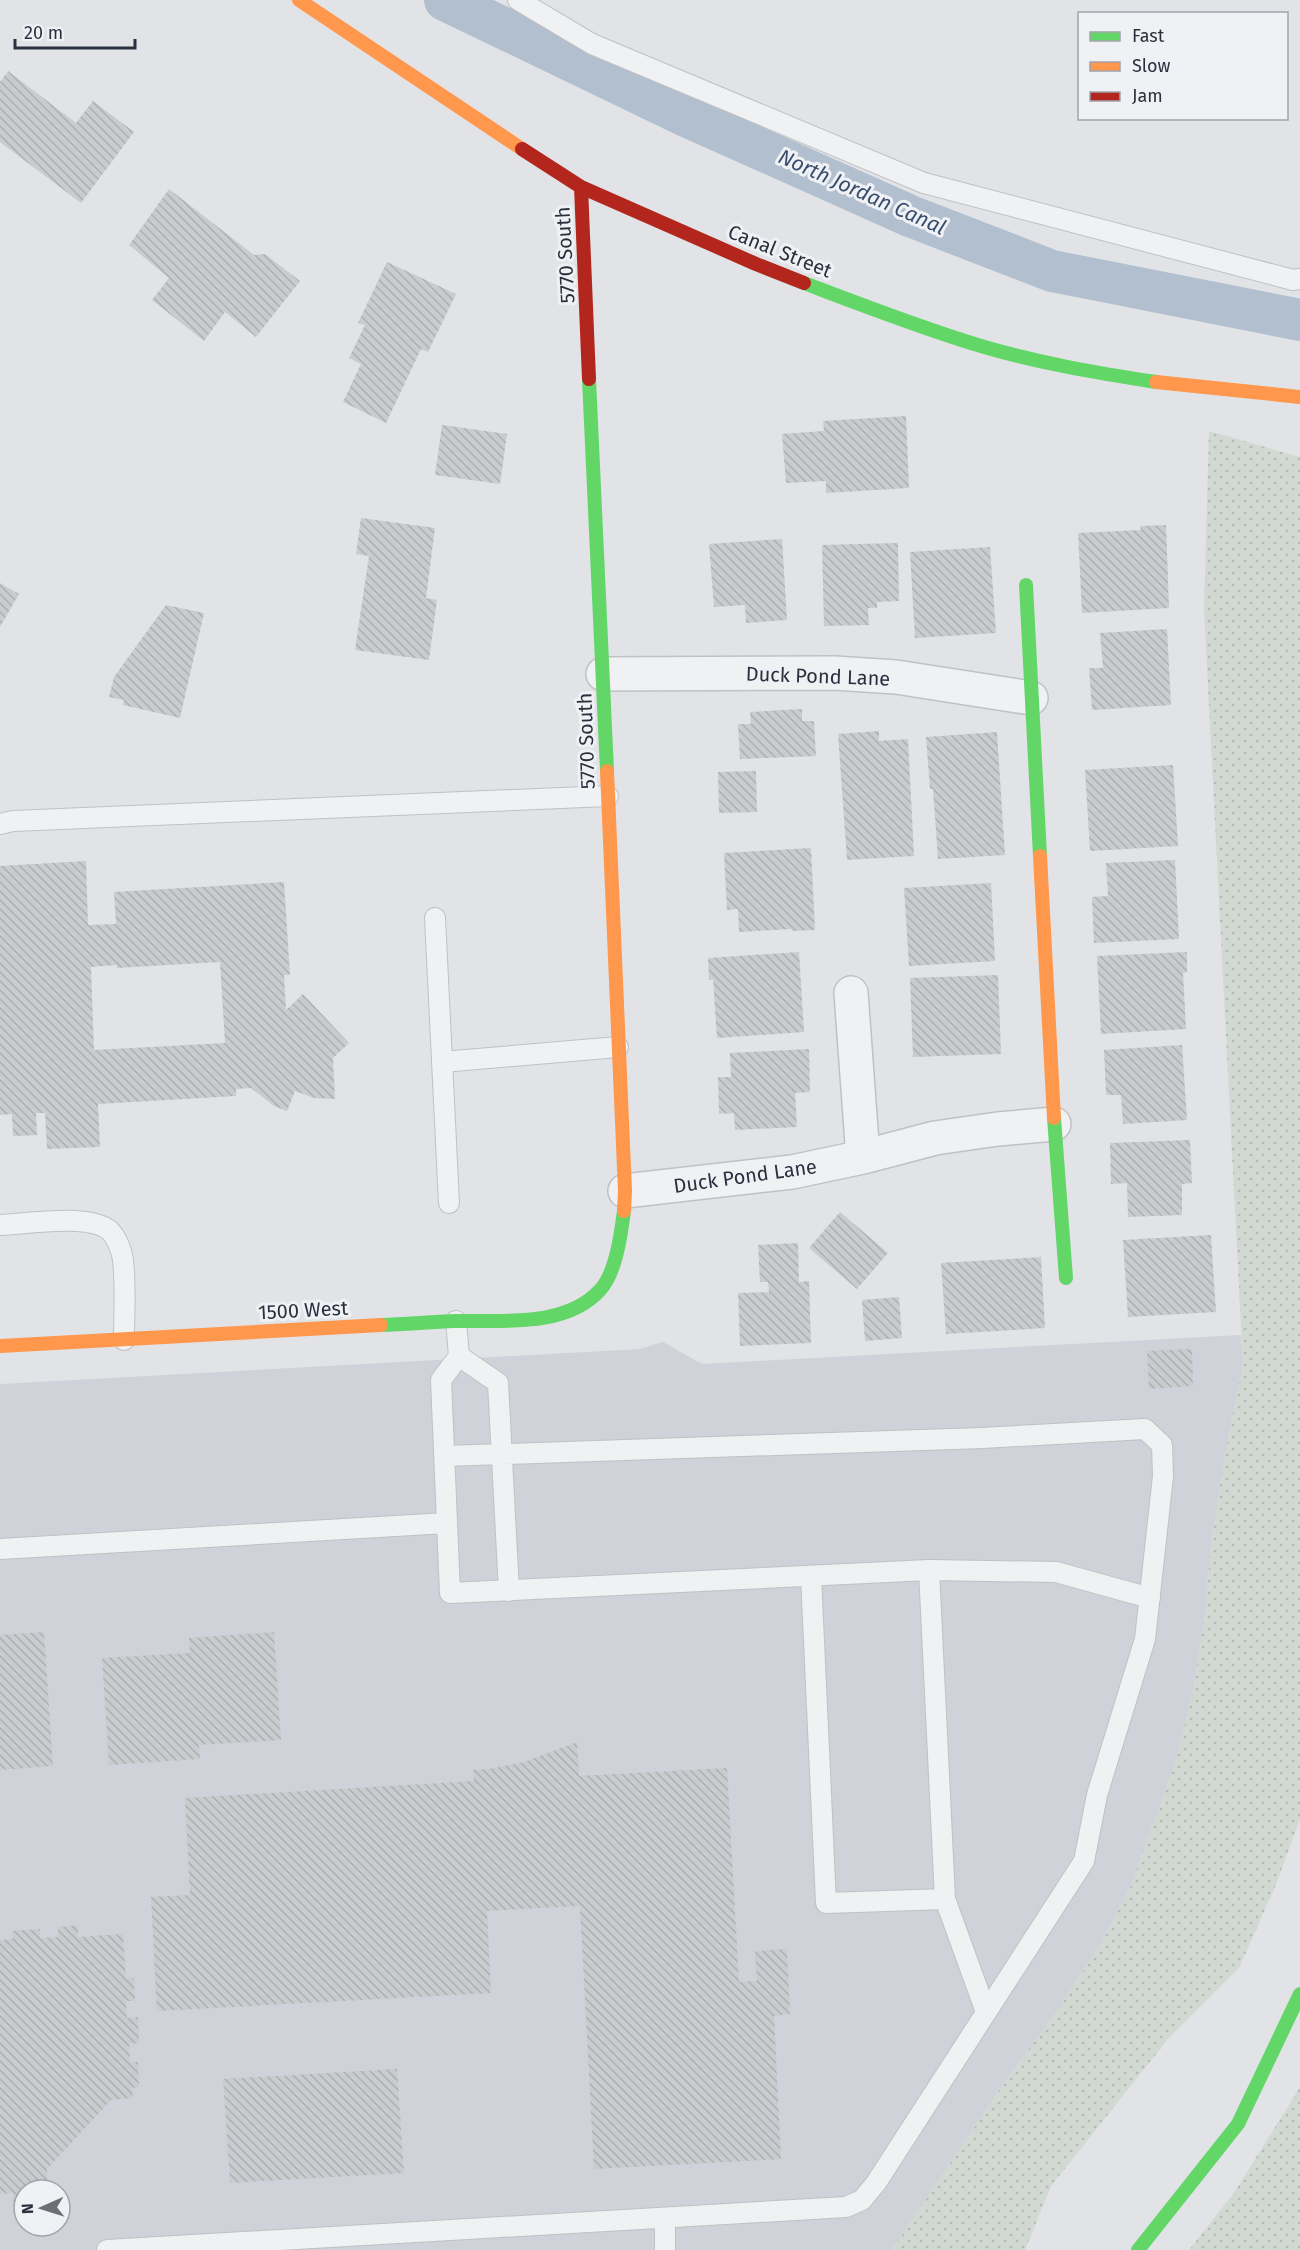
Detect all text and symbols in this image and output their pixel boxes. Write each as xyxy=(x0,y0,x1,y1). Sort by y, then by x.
scale bar xyxy=(15,12,135,50)
legend xyxy=(1078,12,1288,120)
text: 20 m xyxy=(24,22,63,44)
text: Fast xyxy=(1132,25,1165,47)
text: Slow xyxy=(1132,55,1171,77)
text: Jam xyxy=(1132,85,1163,107)
water label: North Jordan Canal xyxy=(774,143,950,241)
street label: 5770 South xyxy=(550,206,580,304)
street label: Canal Street xyxy=(725,219,836,283)
street label: Duck Pond Lane xyxy=(745,661,891,691)
street label: 5770 South xyxy=(572,692,600,790)
street label: Duck Pond Lane xyxy=(672,1154,818,1198)
street label: 1500 West xyxy=(257,1296,349,1324)
north arrow xyxy=(12,2178,72,2238)
text: N xyxy=(18,2203,37,2215)

